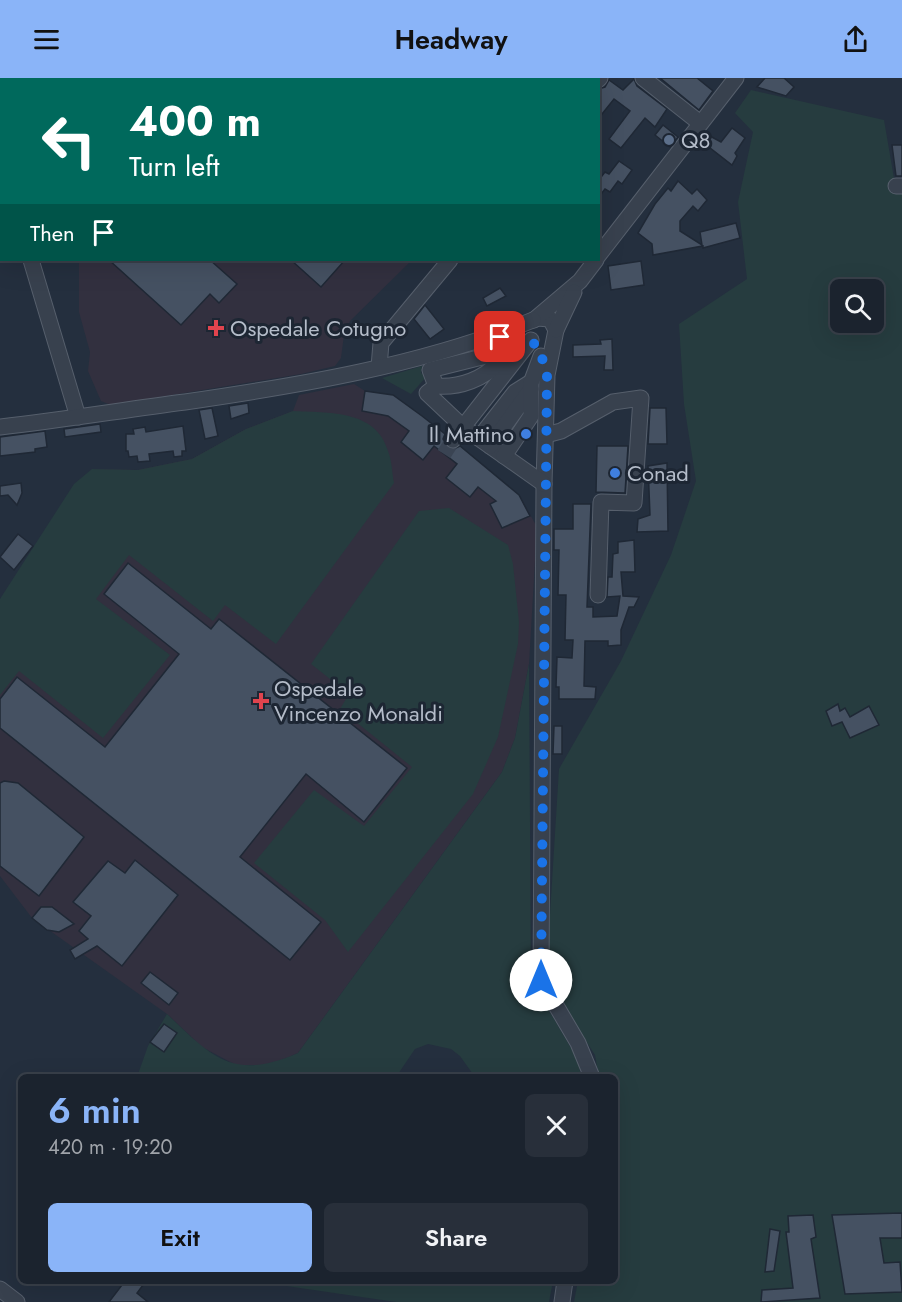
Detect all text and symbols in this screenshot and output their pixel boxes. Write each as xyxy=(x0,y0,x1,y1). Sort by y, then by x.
text: Headway xyxy=(394,20,508,59)
icon: menu xyxy=(30,23,63,56)
icon: share xyxy=(839,23,872,56)
text: 400 m xyxy=(129,91,261,152)
icon: left xyxy=(30,102,108,180)
place label: Q8 xyxy=(681,124,710,156)
marker: Q8 xyxy=(662,133,676,147)
text: Turn left xyxy=(129,147,219,186)
icon: arrive xyxy=(87,216,120,249)
text: Then xyxy=(30,217,75,249)
map controls xyxy=(830,279,884,333)
button: search xyxy=(830,279,884,333)
pin xyxy=(474,311,525,362)
place label: Ospedale Cotugno xyxy=(230,312,406,344)
marker: Ospedale Cotugno xyxy=(207,319,225,337)
icon: arrive xyxy=(483,320,516,353)
place label: Il Mattino xyxy=(429,418,514,450)
marker: Il Mattino xyxy=(519,427,533,441)
place label: Conad xyxy=(627,457,689,489)
marker: Conad xyxy=(608,466,622,480)
place label: Ospedale Vincenzo Monaldi xyxy=(274,672,443,729)
marker: Ospedale Vincenzo Monaldi xyxy=(252,692,270,710)
position arrow xyxy=(509,948,573,1012)
text: 6 min xyxy=(48,1084,141,1136)
button: close xyxy=(525,1094,588,1157)
text: 420 m · 19:20 xyxy=(48,1133,173,1162)
button: Exit xyxy=(48,1203,312,1272)
button: Share xyxy=(324,1203,588,1272)

